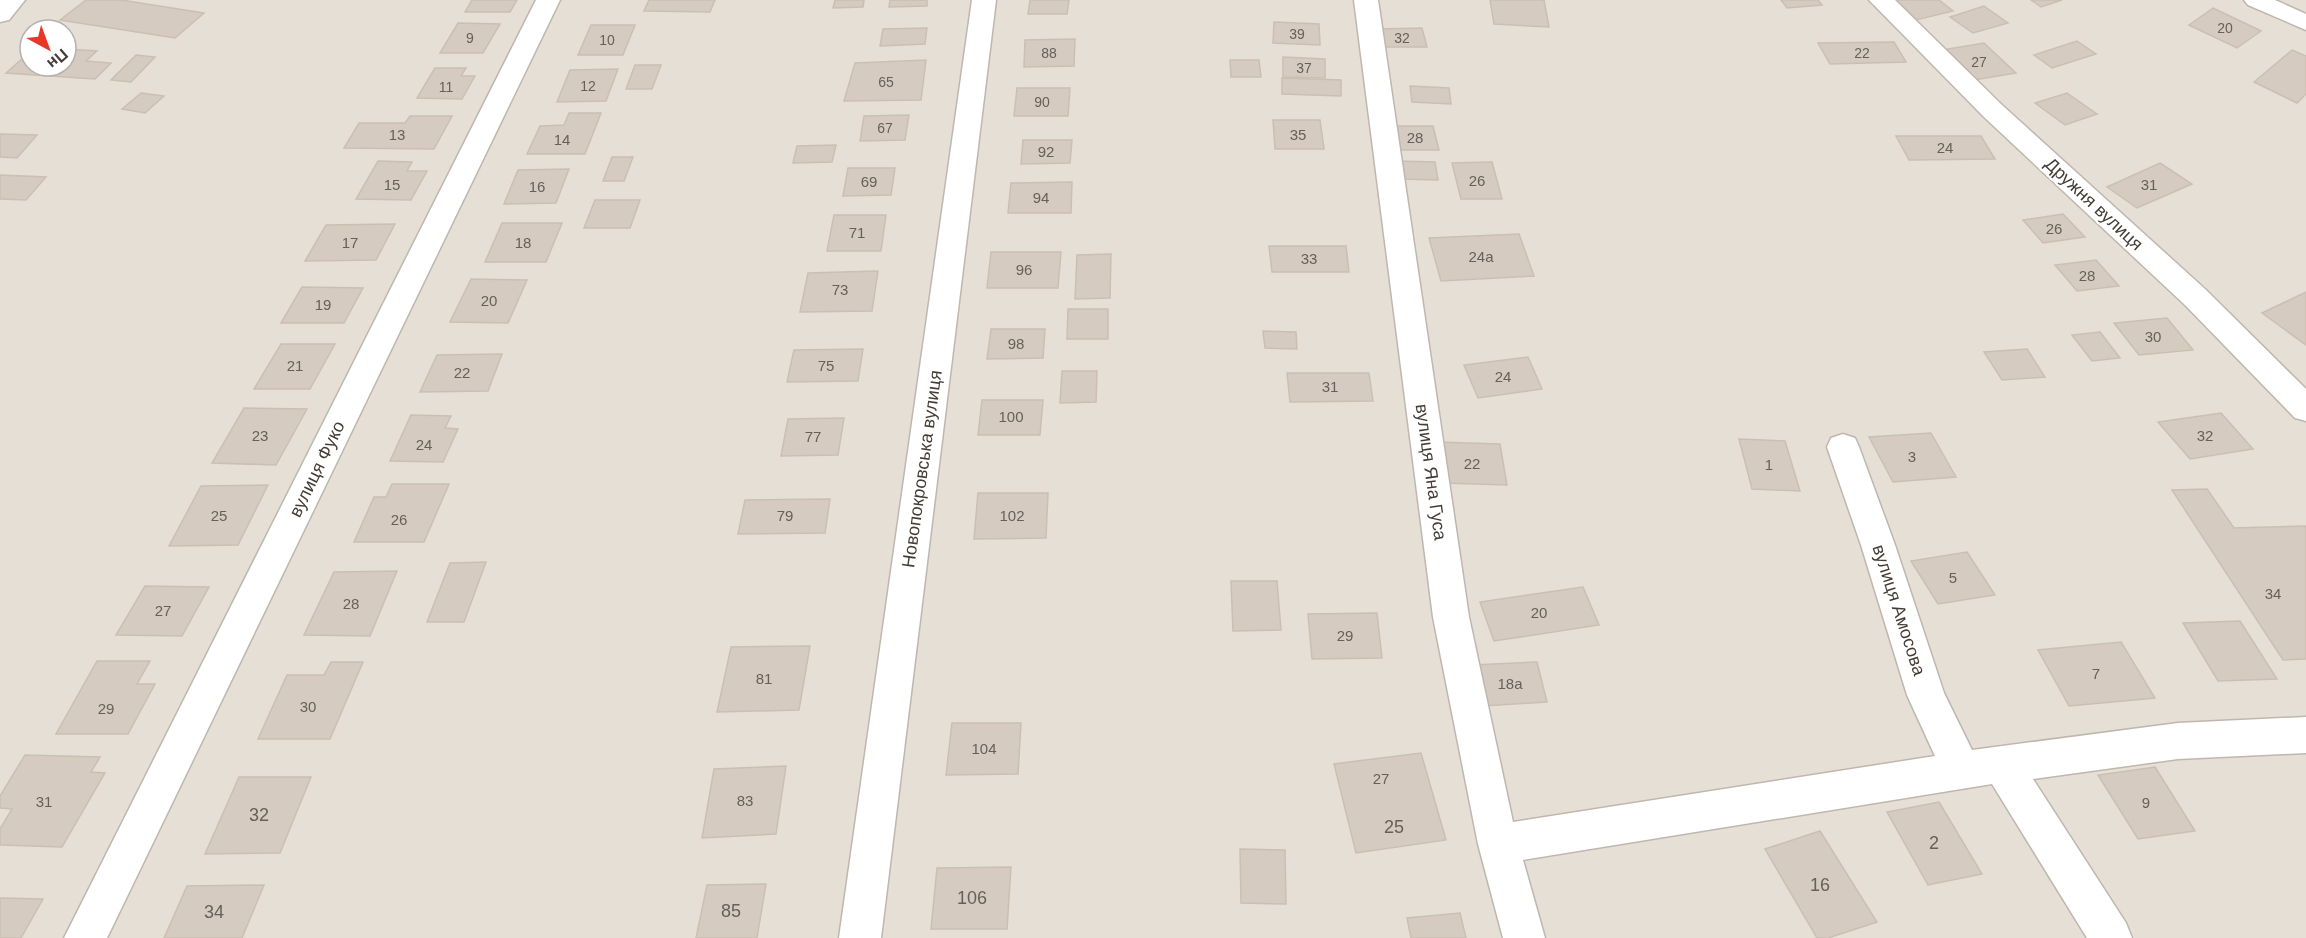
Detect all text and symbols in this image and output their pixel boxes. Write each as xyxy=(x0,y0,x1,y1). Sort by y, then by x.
north arrow xyxy=(18,18,78,78)
house number: 20 xyxy=(2217,20,2233,36)
house number: 39 xyxy=(1289,26,1305,42)
house number: 9 xyxy=(466,30,474,46)
house number: 32 xyxy=(1394,30,1410,46)
house number: 10 xyxy=(599,32,615,48)
house number: 88 xyxy=(1041,45,1057,61)
house number: 22 xyxy=(1854,45,1870,61)
text: Пн xyxy=(44,46,71,72)
house number: 27 xyxy=(1971,54,1987,70)
house number: 37 xyxy=(1296,60,1312,76)
house number: 65 xyxy=(878,74,894,90)
house number: 12 xyxy=(580,78,596,94)
house number: 11 xyxy=(439,79,453,95)
house number: 90 xyxy=(1034,94,1050,110)
house number: 67 xyxy=(877,120,893,136)
house number: 13 xyxy=(389,126,405,143)
house number: 35 xyxy=(1290,126,1306,143)
house number: 28 xyxy=(1407,129,1423,146)
house number: 14 xyxy=(554,131,570,148)
house number: 24 xyxy=(1937,139,1953,156)
house number: 92 xyxy=(1038,143,1054,160)
street label: Дружня вулиця xyxy=(2041,154,2147,254)
house number: 26 xyxy=(1469,172,1485,189)
house number: 69 xyxy=(861,173,877,190)
house number: 15 xyxy=(384,176,400,193)
house number: 31 xyxy=(2141,176,2157,193)
house number: 16 xyxy=(529,178,545,195)
house number: 94 xyxy=(1033,189,1049,206)
house number: 26 xyxy=(2046,220,2062,237)
house number: 71 xyxy=(849,224,865,241)
house number: 17 xyxy=(342,234,358,251)
house number: 18 xyxy=(515,234,531,251)
house number: 24а xyxy=(1468,248,1494,265)
house number: 33 xyxy=(1301,250,1317,267)
house number: 96 xyxy=(1016,261,1032,278)
house number: 28 xyxy=(2079,267,2095,284)
house number: 73 xyxy=(832,281,848,298)
house number: 20 xyxy=(481,292,497,309)
house number: 19 xyxy=(315,296,331,313)
house number: 30 xyxy=(2145,328,2161,345)
house number: 98 xyxy=(1008,335,1024,352)
house number: 21 xyxy=(287,357,303,374)
house number: 75 xyxy=(818,357,834,374)
house number: 22 xyxy=(454,364,470,381)
house number: 24 xyxy=(1495,368,1511,385)
street label: Новопокровська вулиця xyxy=(898,369,946,569)
house number: 31 xyxy=(1322,378,1338,395)
street label: вулиця Яна Гуса xyxy=(1412,402,1451,543)
house number: 100 xyxy=(998,408,1024,425)
street label: вулиця Фуко xyxy=(285,418,349,520)
house number: 23 xyxy=(252,427,268,444)
house number: 32 xyxy=(2197,427,2213,444)
house number: 77 xyxy=(805,428,821,445)
house number: 24 xyxy=(416,436,432,453)
house number: 3 xyxy=(1908,448,1916,465)
house number: 22 xyxy=(1464,455,1480,472)
house number: 1 xyxy=(1765,456,1773,473)
house number: 25 xyxy=(211,507,227,524)
house number: 79 xyxy=(777,507,793,524)
house number: 102 xyxy=(999,507,1025,524)
house number: 26 xyxy=(391,511,407,528)
street label: вулиця Амосова xyxy=(1868,542,1930,679)
house number: 5 xyxy=(1949,569,1957,586)
house number: 34 xyxy=(2265,585,2281,602)
house number: 28 xyxy=(343,595,359,612)
house number: 27 xyxy=(155,602,171,619)
house number: 20 xyxy=(1531,604,1547,621)
house number: 29 xyxy=(1337,627,1353,644)
house number: 7 xyxy=(2092,665,2100,682)
house number: 81 xyxy=(756,670,772,687)
house number: 18а xyxy=(1497,675,1523,692)
house number: 30 xyxy=(300,698,316,715)
house number: 29 xyxy=(98,700,114,717)
house number: 104 xyxy=(971,740,997,757)
house number: 27 xyxy=(1373,770,1389,787)
house number: 83 xyxy=(737,792,753,809)
house number: 31 xyxy=(36,793,52,810)
house number: 9 xyxy=(2142,794,2150,811)
house number: 32 xyxy=(249,805,269,825)
house number: 25 xyxy=(1384,817,1404,837)
house number: 2 xyxy=(1929,833,1939,853)
house number: 16 xyxy=(1810,875,1830,895)
house number: 106 xyxy=(957,888,987,908)
house number: 85 xyxy=(721,901,741,921)
house number: 34 xyxy=(204,902,224,922)

